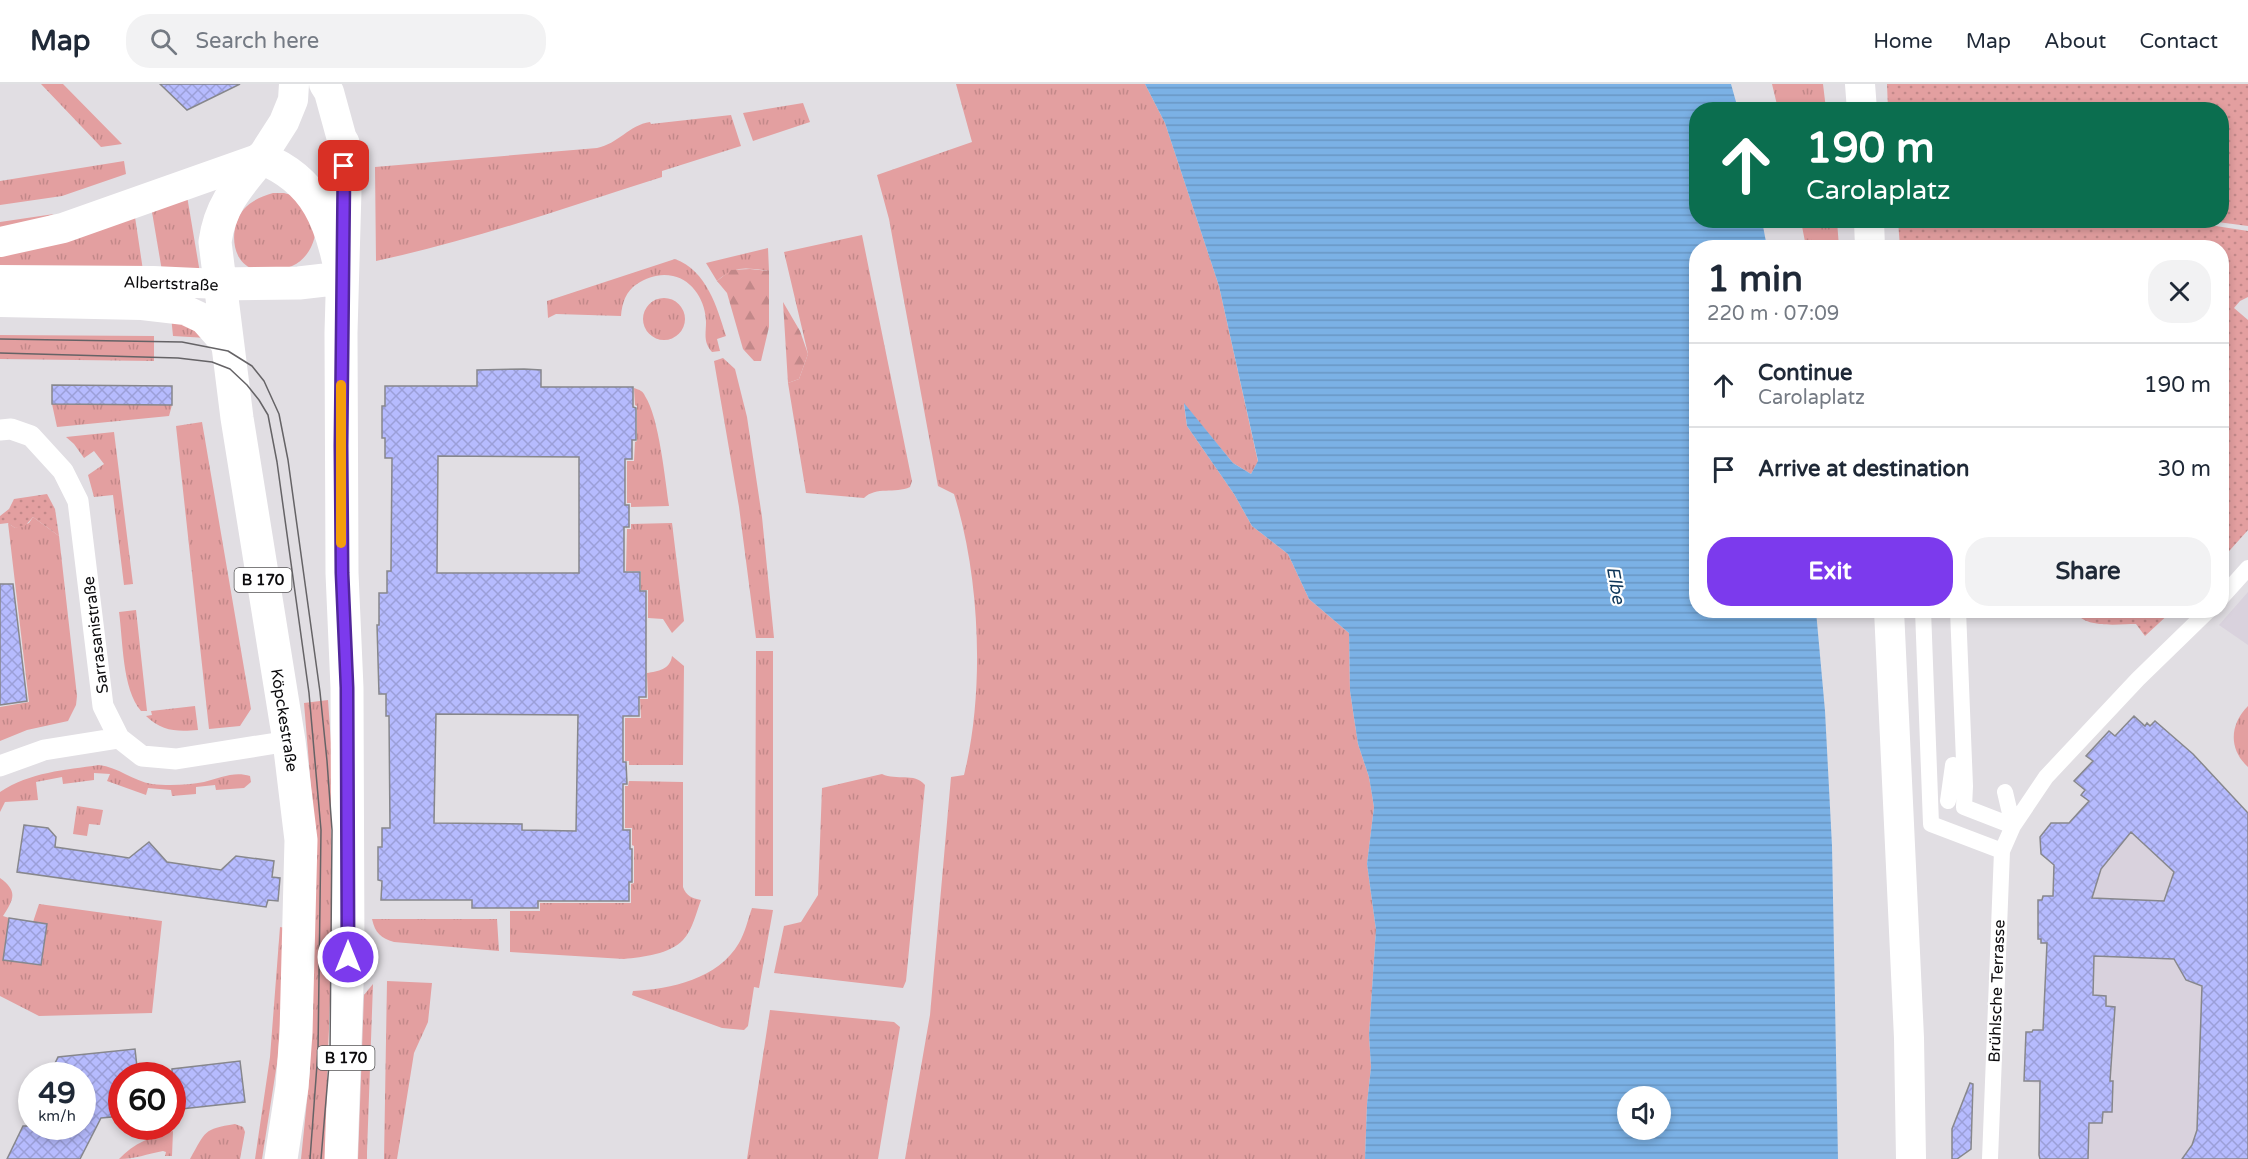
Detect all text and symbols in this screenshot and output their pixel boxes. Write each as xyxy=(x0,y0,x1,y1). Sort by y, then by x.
search box xyxy=(126,14,546,68)
text: Map xyxy=(30,24,90,58)
icon: search xyxy=(147,25,180,58)
text: Search here xyxy=(195,28,319,54)
text: Home xyxy=(1873,29,1933,54)
text: Map xyxy=(1966,29,2011,54)
text: About xyxy=(2044,29,2106,54)
text: Contact xyxy=(2139,29,2218,54)
text: 190 m xyxy=(1806,123,1935,174)
icon: ahead xyxy=(1707,126,1785,204)
pin xyxy=(318,140,369,191)
icon: arrive xyxy=(327,149,360,182)
text: Carolaplatz xyxy=(1806,174,1951,207)
text: 1 min xyxy=(1707,258,1803,301)
button: close xyxy=(2148,260,2211,323)
street label: Albertstraße xyxy=(123,272,219,296)
text: 220 m · 07:09 xyxy=(1707,302,1839,326)
text: Continue xyxy=(1758,360,1853,386)
icon: ahead xyxy=(1707,369,1740,402)
text: 190 m xyxy=(2144,372,2211,398)
text: Carolaplatz xyxy=(1758,386,1865,410)
icon: arrive xyxy=(1707,453,1740,486)
text: Arrive at destination xyxy=(1758,456,1969,482)
text: 30 m xyxy=(2157,456,2211,482)
button: Exit xyxy=(1707,537,1953,606)
button: Share xyxy=(1965,537,2211,606)
water label: Elbe xyxy=(1602,565,1630,606)
road number: B 170 xyxy=(234,568,292,592)
street label: Sarrasanistraße xyxy=(79,575,113,695)
street label: Köpckestraße xyxy=(266,667,302,773)
street label: Brühlsche Terrasse xyxy=(1985,919,2009,1063)
position arrow xyxy=(316,925,380,989)
road number: B 170 xyxy=(318,1046,374,1070)
speed limit sign: 60 xyxy=(108,1062,186,1140)
text: 49 xyxy=(38,1075,76,1112)
map controls xyxy=(1617,1086,1671,1140)
button: sound xyxy=(1617,1086,1671,1140)
text: km/h xyxy=(38,1107,76,1125)

